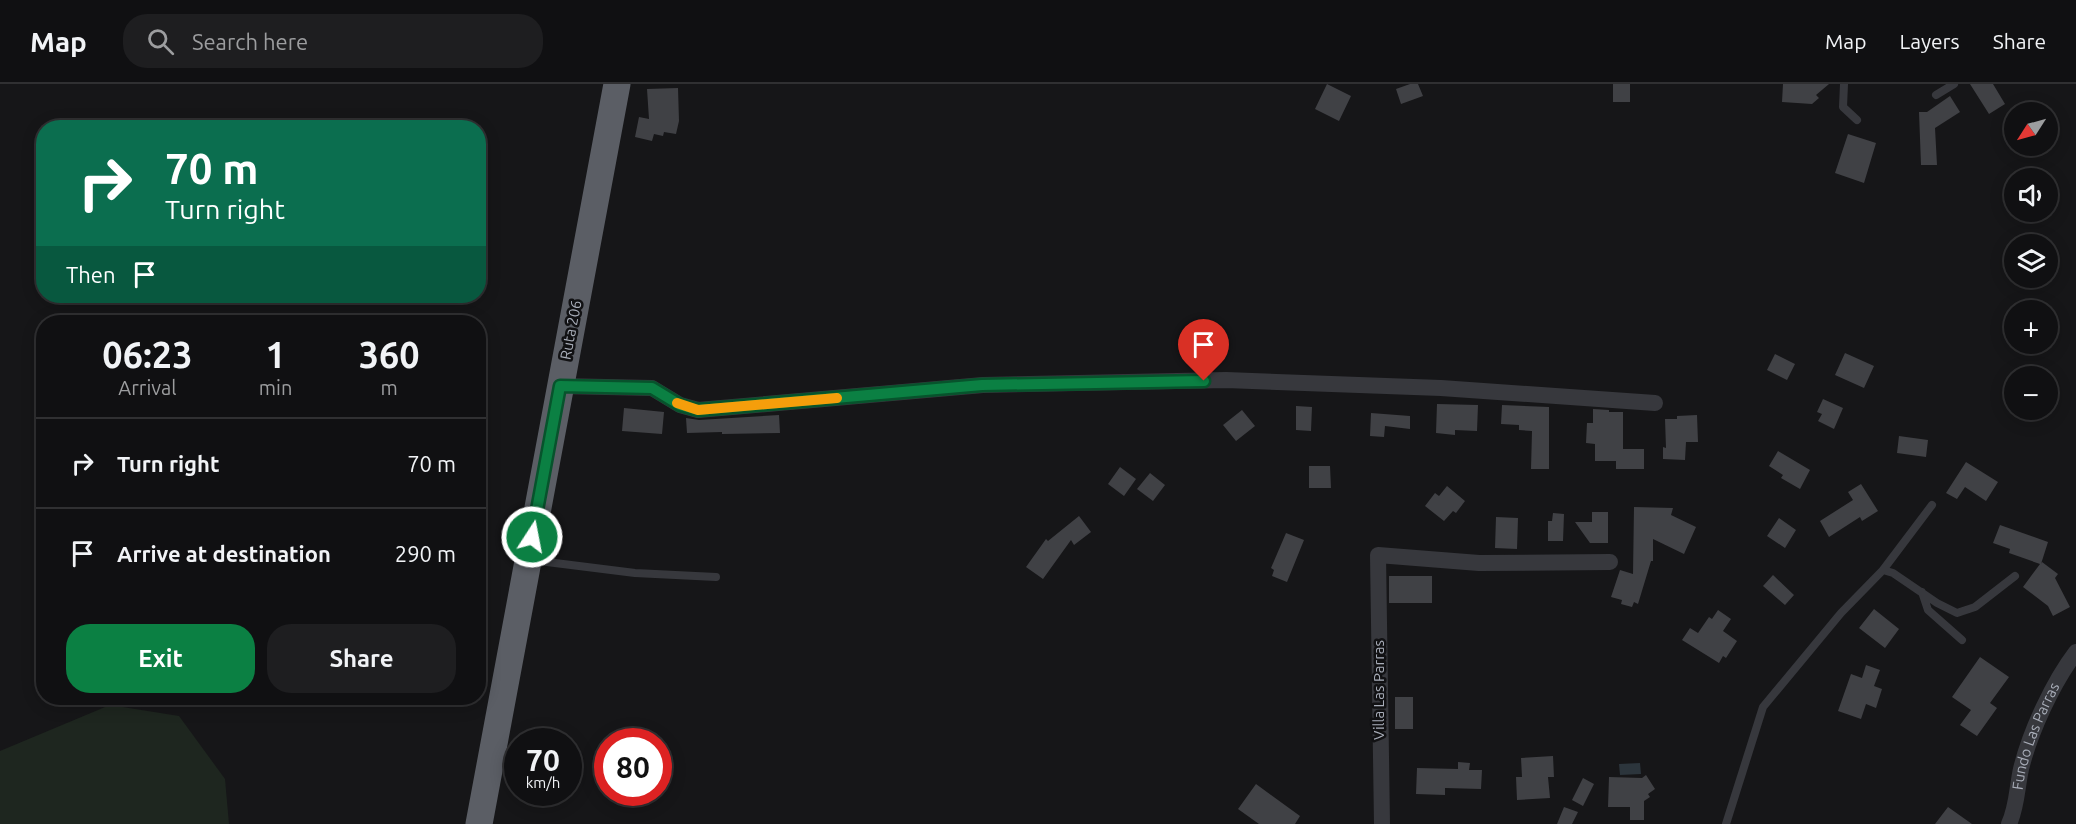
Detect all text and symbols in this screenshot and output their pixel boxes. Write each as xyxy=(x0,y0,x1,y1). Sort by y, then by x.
search box xyxy=(123,14,543,68)
icon: search xyxy=(144,25,177,58)
text: Map xyxy=(30,26,87,57)
text: Search here xyxy=(192,29,308,54)
text: Map xyxy=(1825,29,1866,53)
text: Layers xyxy=(1899,29,1960,53)
text: Share xyxy=(1993,29,2046,53)
north arrow xyxy=(2004,102,2058,156)
map controls xyxy=(2004,102,2058,420)
icon: right xyxy=(66,144,144,222)
text: 70 m xyxy=(165,145,259,192)
button: sound xyxy=(2004,168,2058,222)
text: Turn right xyxy=(165,194,285,224)
button: layers xyxy=(2004,234,2058,288)
icon: arrive xyxy=(128,258,161,291)
text: Then xyxy=(66,262,116,287)
street label: Ruta 206 xyxy=(556,299,585,361)
button: + xyxy=(2004,300,2058,354)
pin xyxy=(1178,319,1229,381)
icon: arrive xyxy=(1187,328,1220,361)
text: 06:23 xyxy=(102,334,192,375)
text: 1 xyxy=(265,334,286,375)
text: 360 xyxy=(359,334,420,375)
button: − xyxy=(2004,366,2058,420)
text: Arrival xyxy=(118,376,177,399)
text: min xyxy=(259,376,292,399)
text: m xyxy=(381,376,398,399)
icon: right xyxy=(66,447,99,480)
text: Turn right xyxy=(117,451,219,476)
text: 70 m xyxy=(407,451,456,476)
position arrow xyxy=(500,505,564,569)
icon: arrive xyxy=(66,537,99,570)
text: Arrive at destination xyxy=(117,541,331,566)
text: 290 m xyxy=(395,541,456,566)
button: Exit xyxy=(66,624,255,693)
button: Share xyxy=(267,624,456,693)
street label: Villa Las Parras xyxy=(1370,640,1387,740)
street label: Fundo Las Parras xyxy=(2009,679,2063,791)
speed limit sign: 80 xyxy=(594,728,672,806)
text: 70 xyxy=(526,743,560,777)
text: km/h xyxy=(526,774,560,791)

